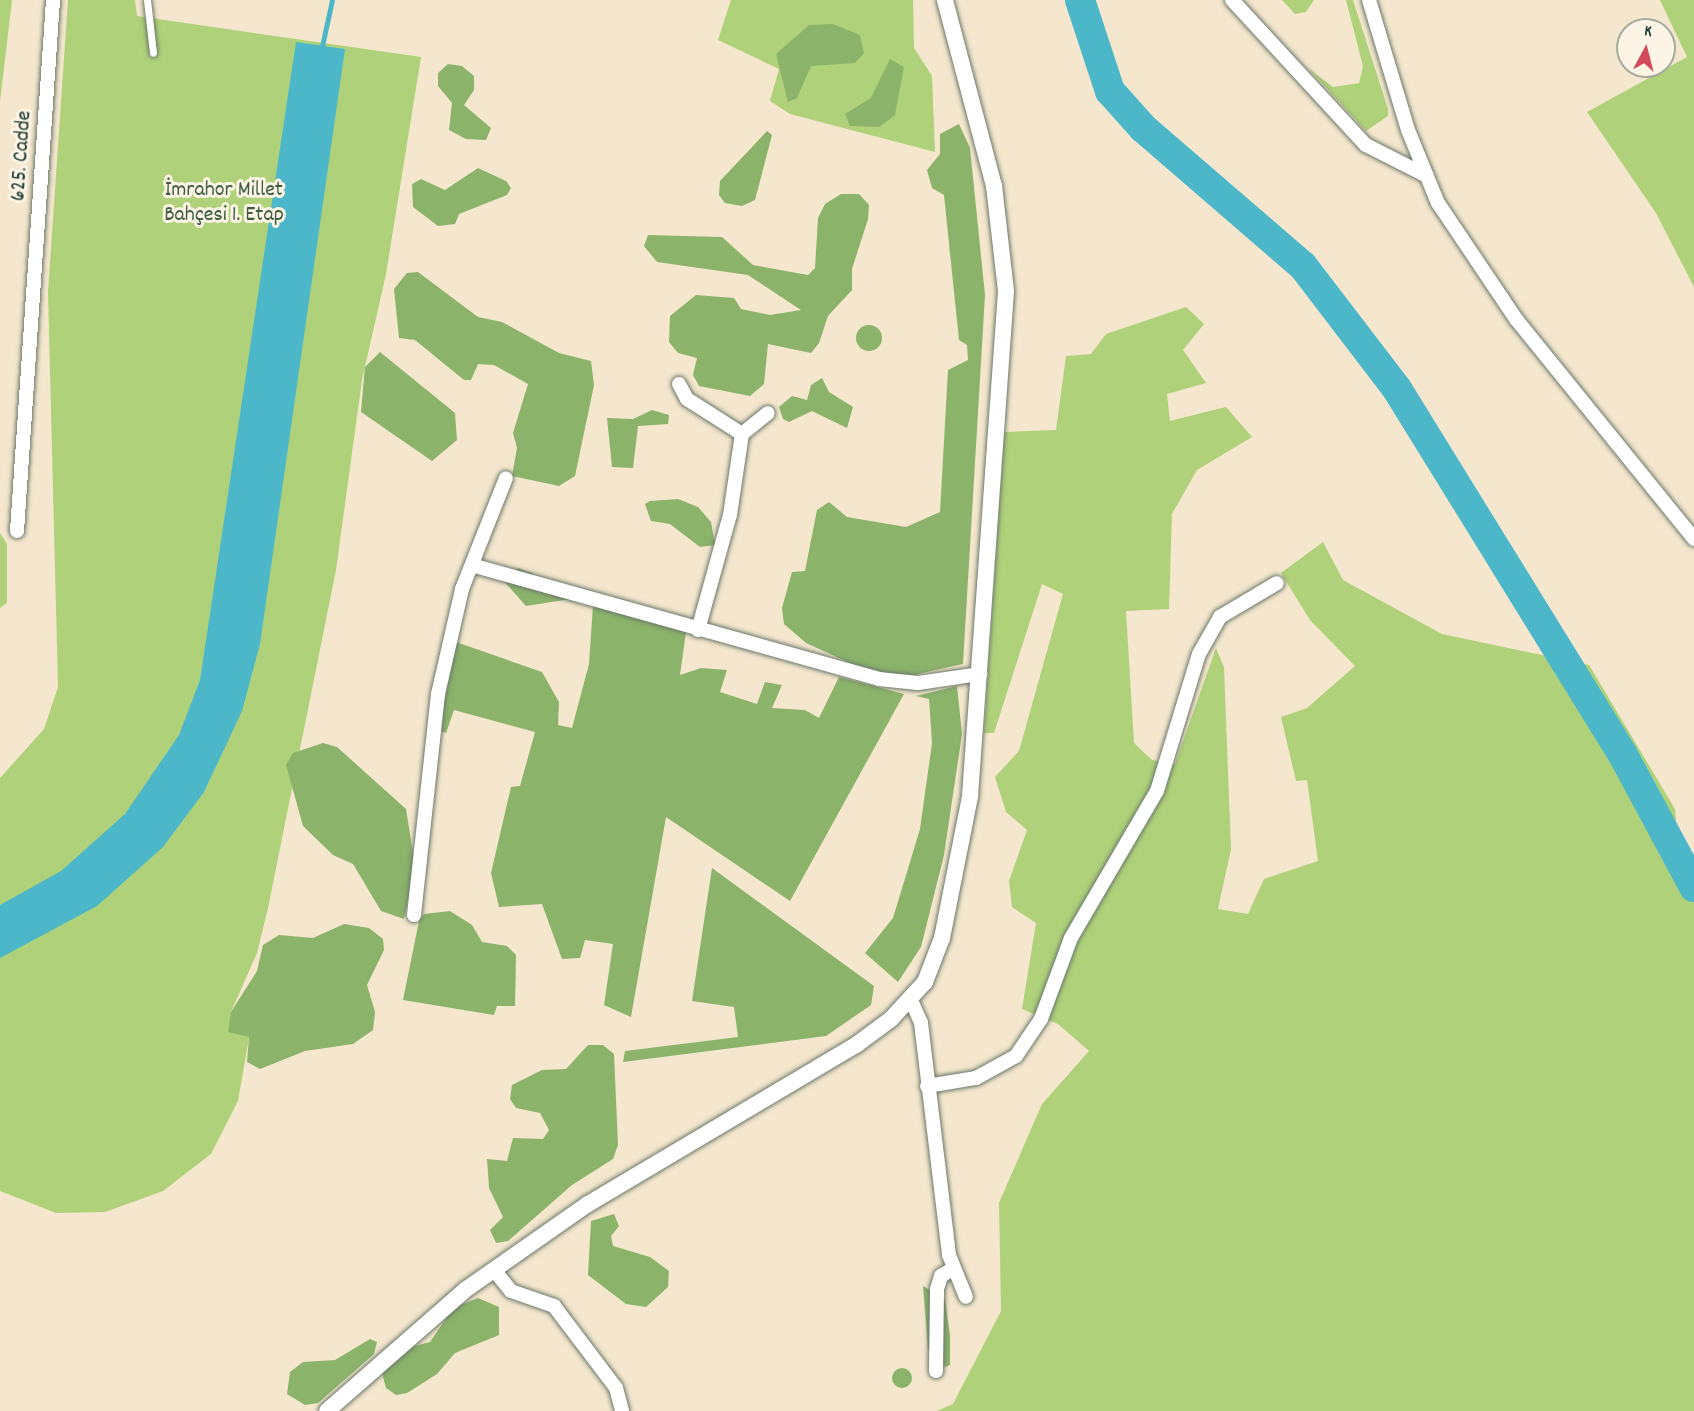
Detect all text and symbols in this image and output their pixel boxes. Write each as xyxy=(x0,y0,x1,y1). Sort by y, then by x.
north arrow xyxy=(1616,18,1676,78)
text: K xyxy=(1643,20,1653,43)
street label: 625. Cadde xyxy=(6,110,38,202)
park label: İmrahor Millet Bahçesi 1. Etap xyxy=(164,177,284,228)

